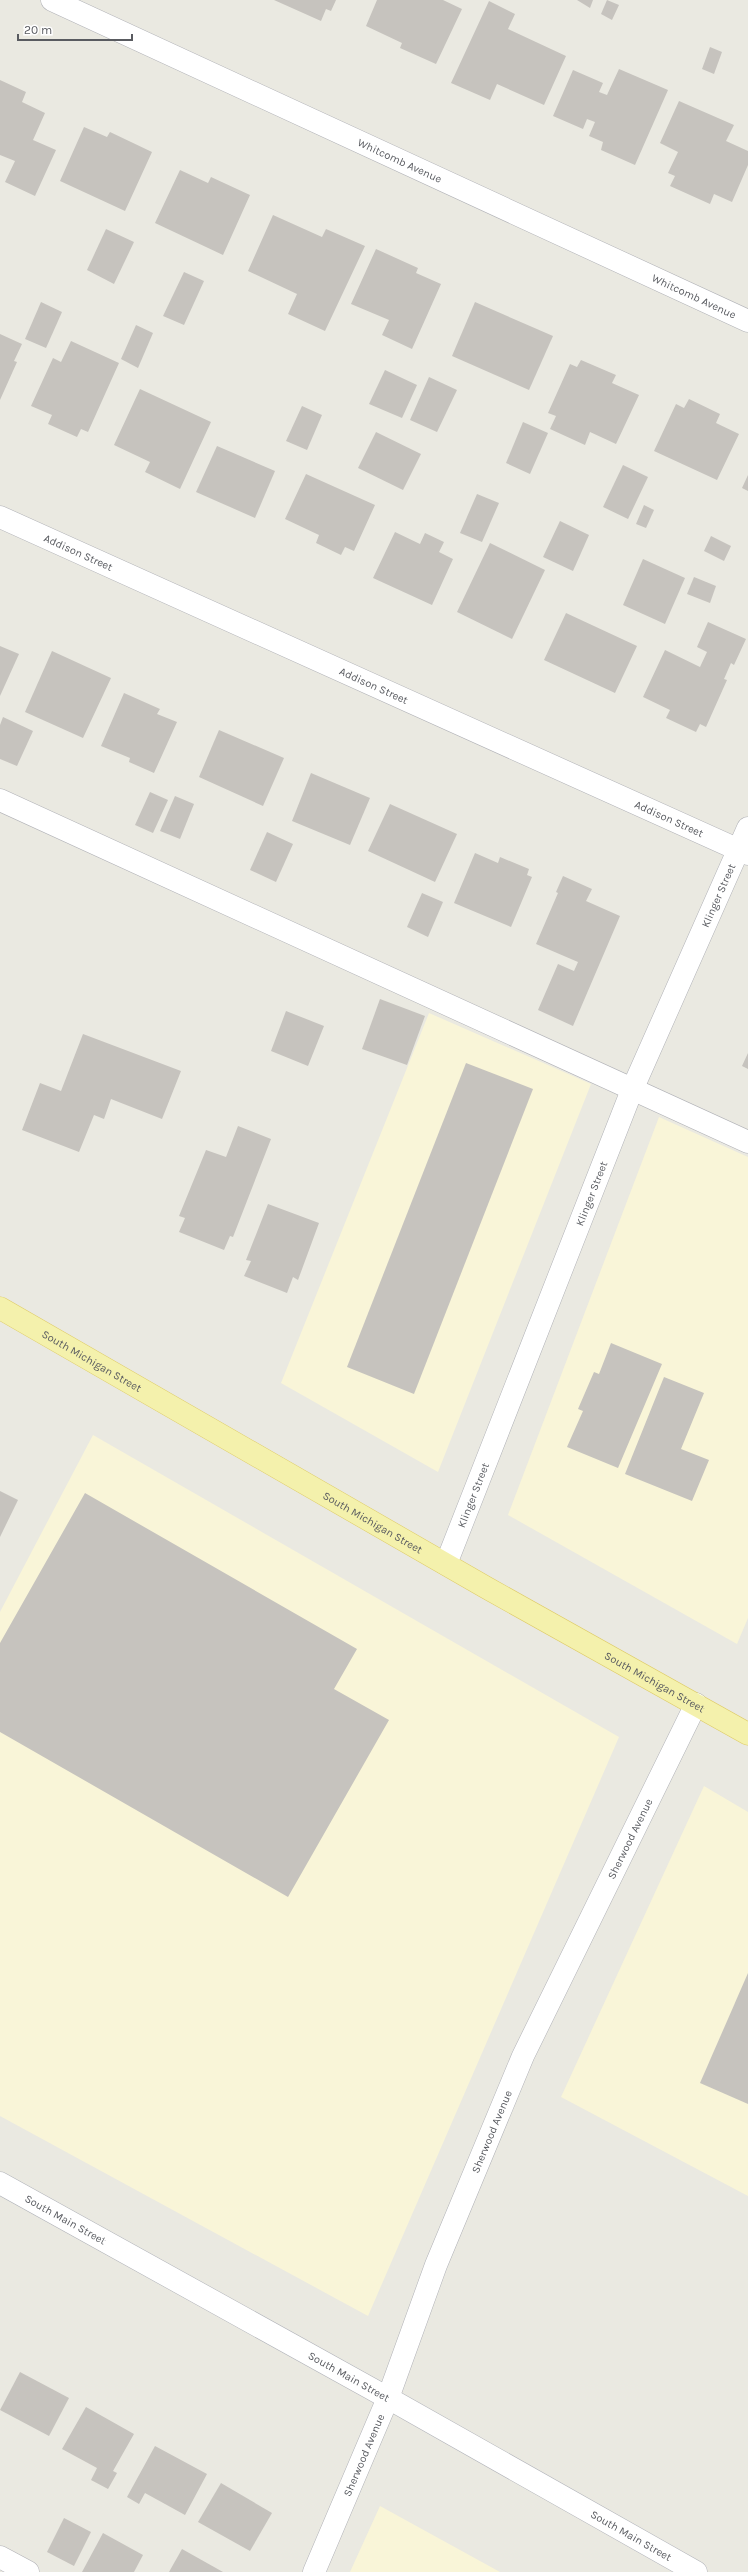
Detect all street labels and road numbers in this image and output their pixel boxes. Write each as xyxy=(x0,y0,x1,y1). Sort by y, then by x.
street label: Whitcomb Avenue xyxy=(355,136,444,186)
street label: Whitcomb Avenue xyxy=(650,272,738,322)
street label: Addison Street xyxy=(42,532,115,574)
street label: Addison Street xyxy=(337,665,410,707)
street label: Addison Street xyxy=(633,798,705,840)
street label: Klinger Street xyxy=(699,862,738,930)
street label: Klinger Street xyxy=(573,1159,610,1228)
street label: South Michigan Street xyxy=(40,1328,144,1395)
street label: Klinger Street xyxy=(455,1461,492,1530)
street label: South Michigan Street xyxy=(320,1489,425,1556)
street label: South Michigan Street xyxy=(602,1649,707,1715)
street label: Sherwood Avenue xyxy=(605,1796,656,1881)
street label: Sherwood Avenue xyxy=(469,2088,515,2175)
street label: South Main Street xyxy=(22,2192,108,2248)
street label: South Main Street xyxy=(306,2349,392,2405)
street label: Sherwood Avenue xyxy=(341,2412,388,2499)
street label: South Main Street xyxy=(588,2508,674,2564)

